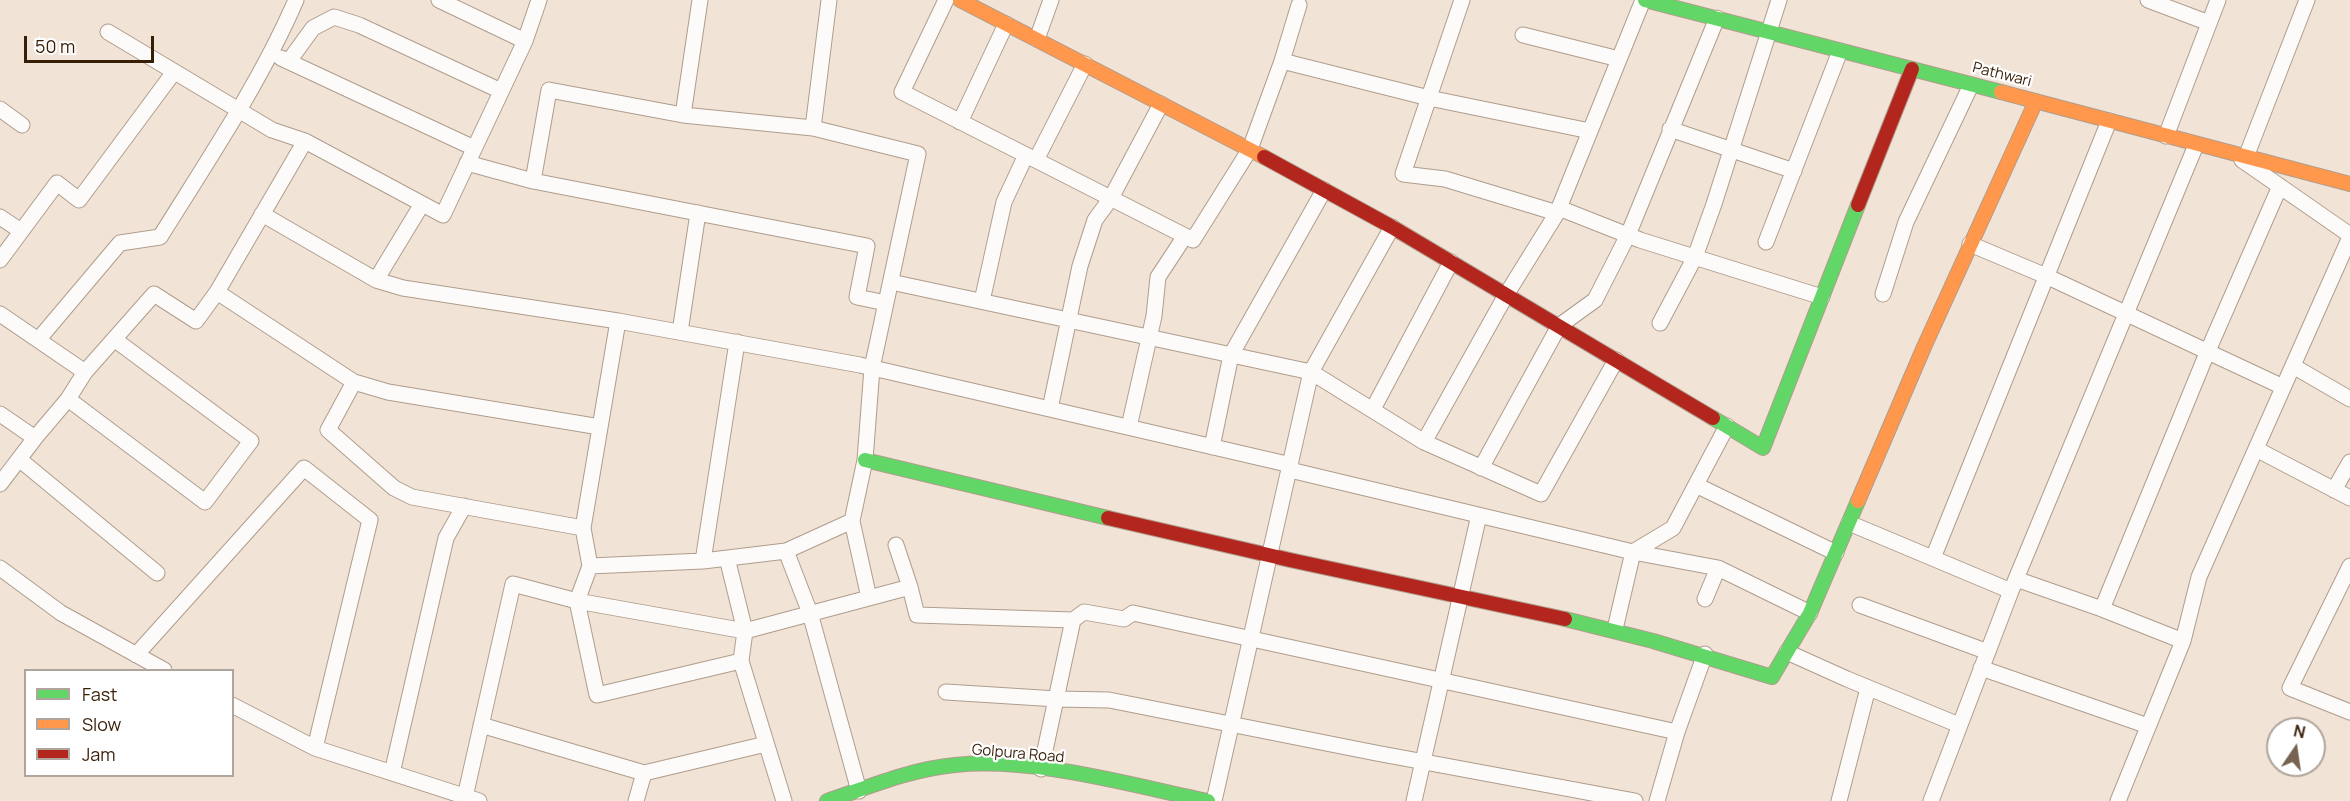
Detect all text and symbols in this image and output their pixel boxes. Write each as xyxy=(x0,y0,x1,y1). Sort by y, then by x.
scale bar xyxy=(27,24,158,62)
text: 50 m xyxy=(35,34,75,58)
street label: Pathwari xyxy=(1971,59,2033,91)
legend xyxy=(24,669,234,777)
text: Fast xyxy=(82,682,117,706)
text: Slow xyxy=(82,712,121,736)
north arrow xyxy=(2266,717,2326,777)
text: N xyxy=(2292,719,2308,743)
street label: Golpura Road xyxy=(971,741,1065,767)
text: Jam xyxy=(82,742,116,766)

